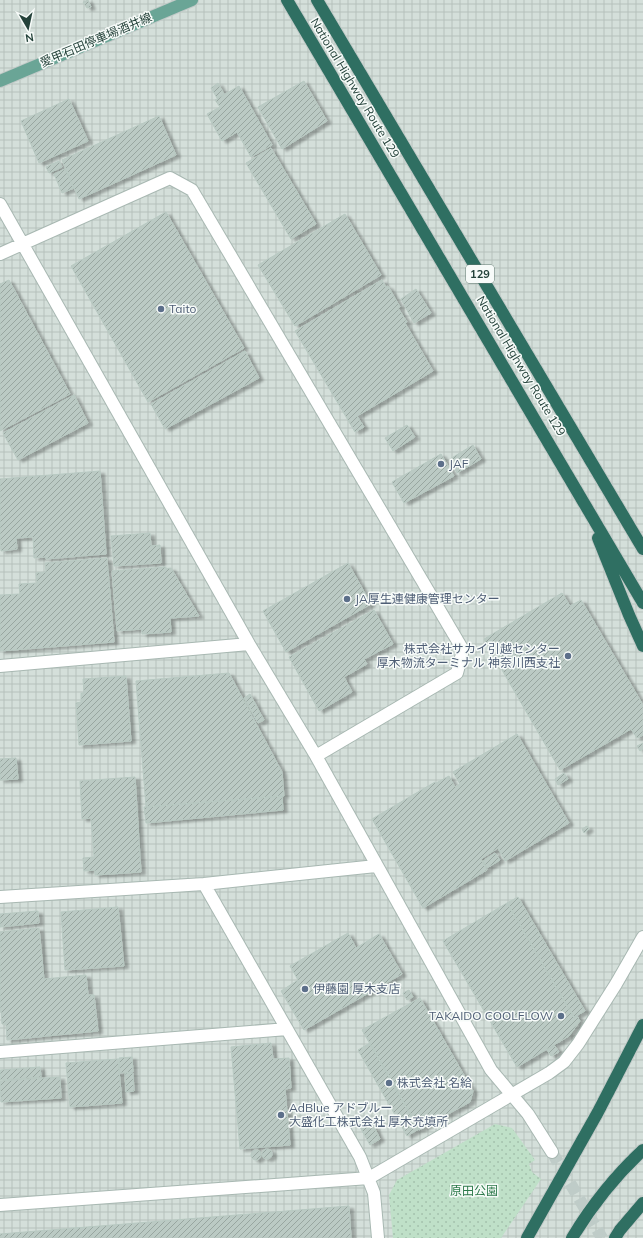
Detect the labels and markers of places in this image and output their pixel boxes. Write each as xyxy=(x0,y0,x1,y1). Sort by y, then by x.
place label: Taito xyxy=(169,301,197,316)
marker: Taito xyxy=(156,304,166,314)
place label: JAF xyxy=(449,456,469,471)
marker: JAF xyxy=(436,459,446,469)
place label: JA厚生連健康管理センター xyxy=(355,591,500,606)
marker: JA厚生連健康管理センター xyxy=(342,594,352,604)
place label: 株式会社サカイ引越センター 厚木物流ターミナル 神奈川西支社 xyxy=(377,641,560,670)
marker: 株式会社サカイ引越センター 厚木物流ターミナル 神奈川西支社 xyxy=(563,651,573,661)
place label: 伊藤園 厚木支店 xyxy=(313,981,400,996)
marker: 伊藤園 厚木支店 xyxy=(300,984,310,994)
place label: TAKAIDO COOLFLOW xyxy=(429,1008,553,1023)
marker: TAKAIDO COOLFLOW xyxy=(556,1011,566,1021)
place label: 株式会社 名給 xyxy=(397,1075,472,1090)
marker: 株式会社 名給 xyxy=(384,1078,394,1088)
place label: AdBlue アドブルー 大盛化工株式会社 厚木充填所 xyxy=(289,1100,448,1129)
marker: AdBlue アドブルー 大盛化工株式会社 厚木充填所 xyxy=(276,1110,286,1120)

